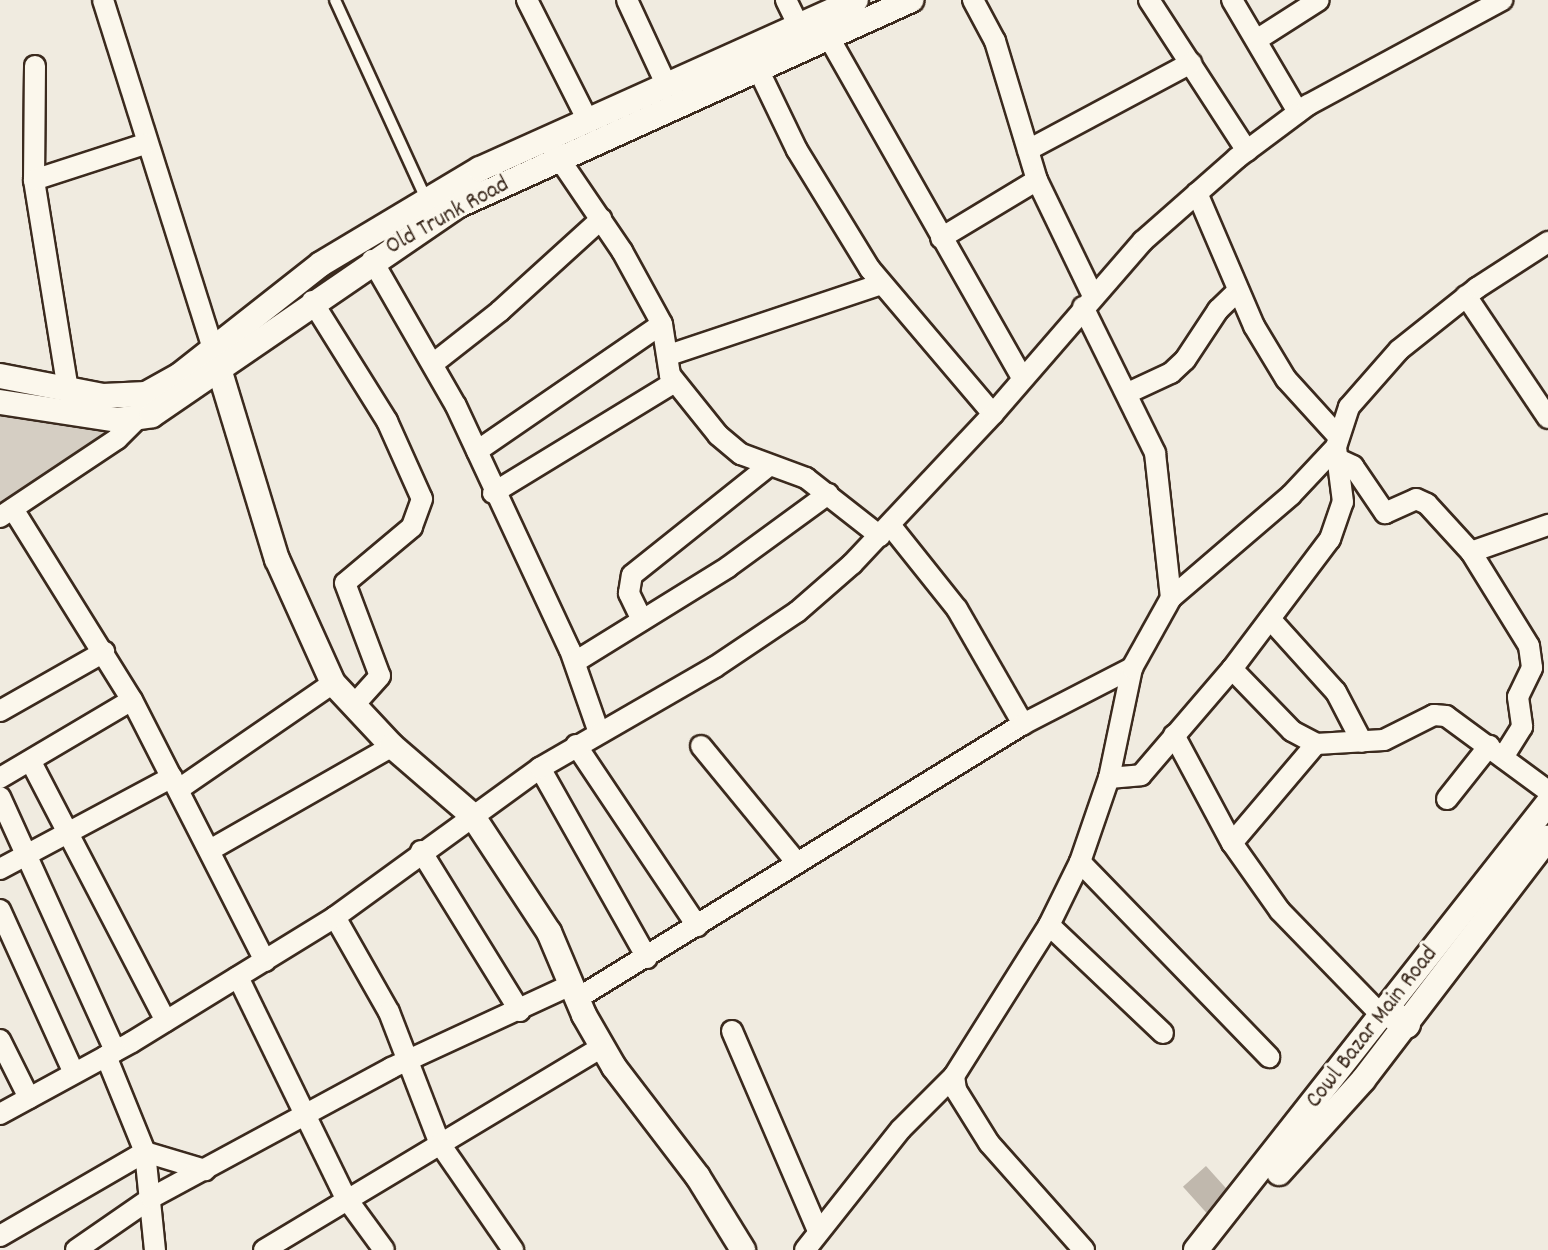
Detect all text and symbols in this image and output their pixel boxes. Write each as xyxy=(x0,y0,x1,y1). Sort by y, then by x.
street label: Old Trunk Road xyxy=(381,171,515,263)
street label: Cowl Bazar Main Road xyxy=(1301,941,1445,1115)

